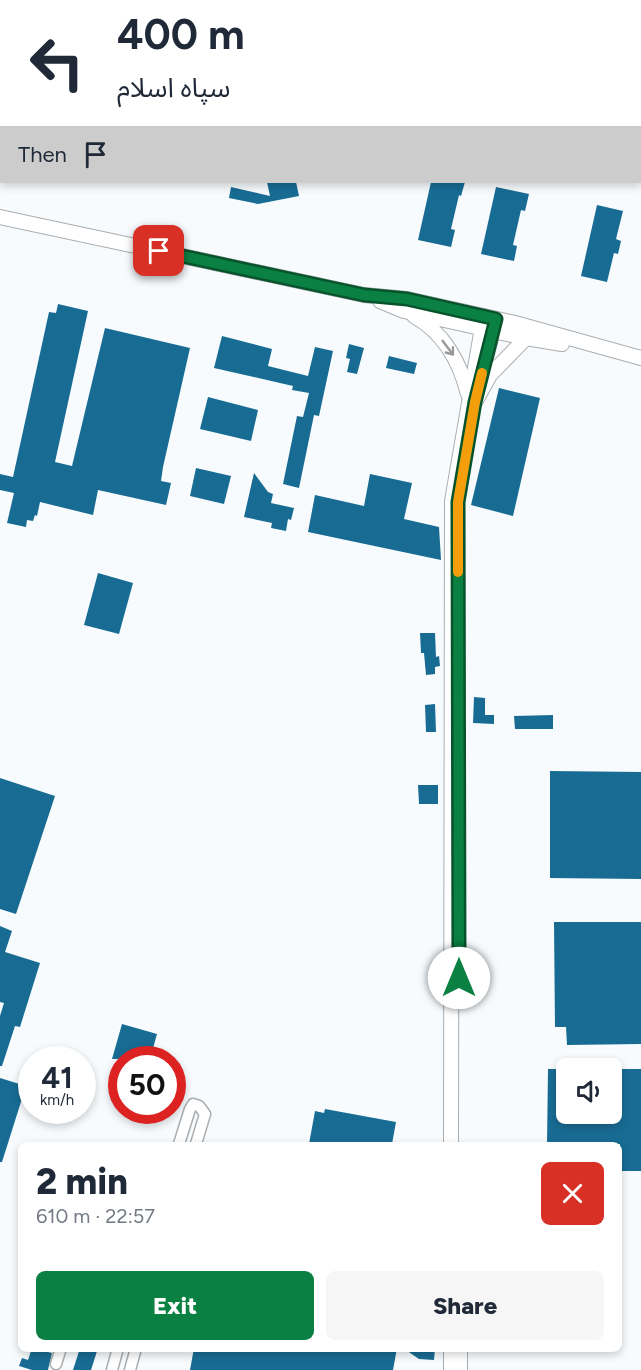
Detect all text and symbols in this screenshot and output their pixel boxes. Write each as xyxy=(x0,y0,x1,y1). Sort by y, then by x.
text: 400 m xyxy=(117,9,245,60)
icon: left xyxy=(18,24,96,102)
text: سپاه اسلام xyxy=(117,71,231,104)
icon: arrive xyxy=(79,138,112,171)
text: Then xyxy=(18,141,67,168)
pin xyxy=(133,225,184,276)
icon: arrive xyxy=(142,234,175,267)
one-way arrow xyxy=(441,339,454,355)
position arrow xyxy=(427,946,491,1010)
speed limit sign: 50 xyxy=(108,1046,186,1124)
map controls xyxy=(556,1058,622,1124)
button: sound xyxy=(556,1058,622,1124)
text: 41 xyxy=(41,1059,73,1096)
text: km/h xyxy=(40,1091,74,1109)
text: 2 min xyxy=(36,1160,128,1203)
button: close xyxy=(541,1162,604,1225)
text: 610 m · 22:57 xyxy=(36,1204,155,1228)
button: Exit xyxy=(36,1271,314,1340)
button: Share xyxy=(326,1271,604,1340)

